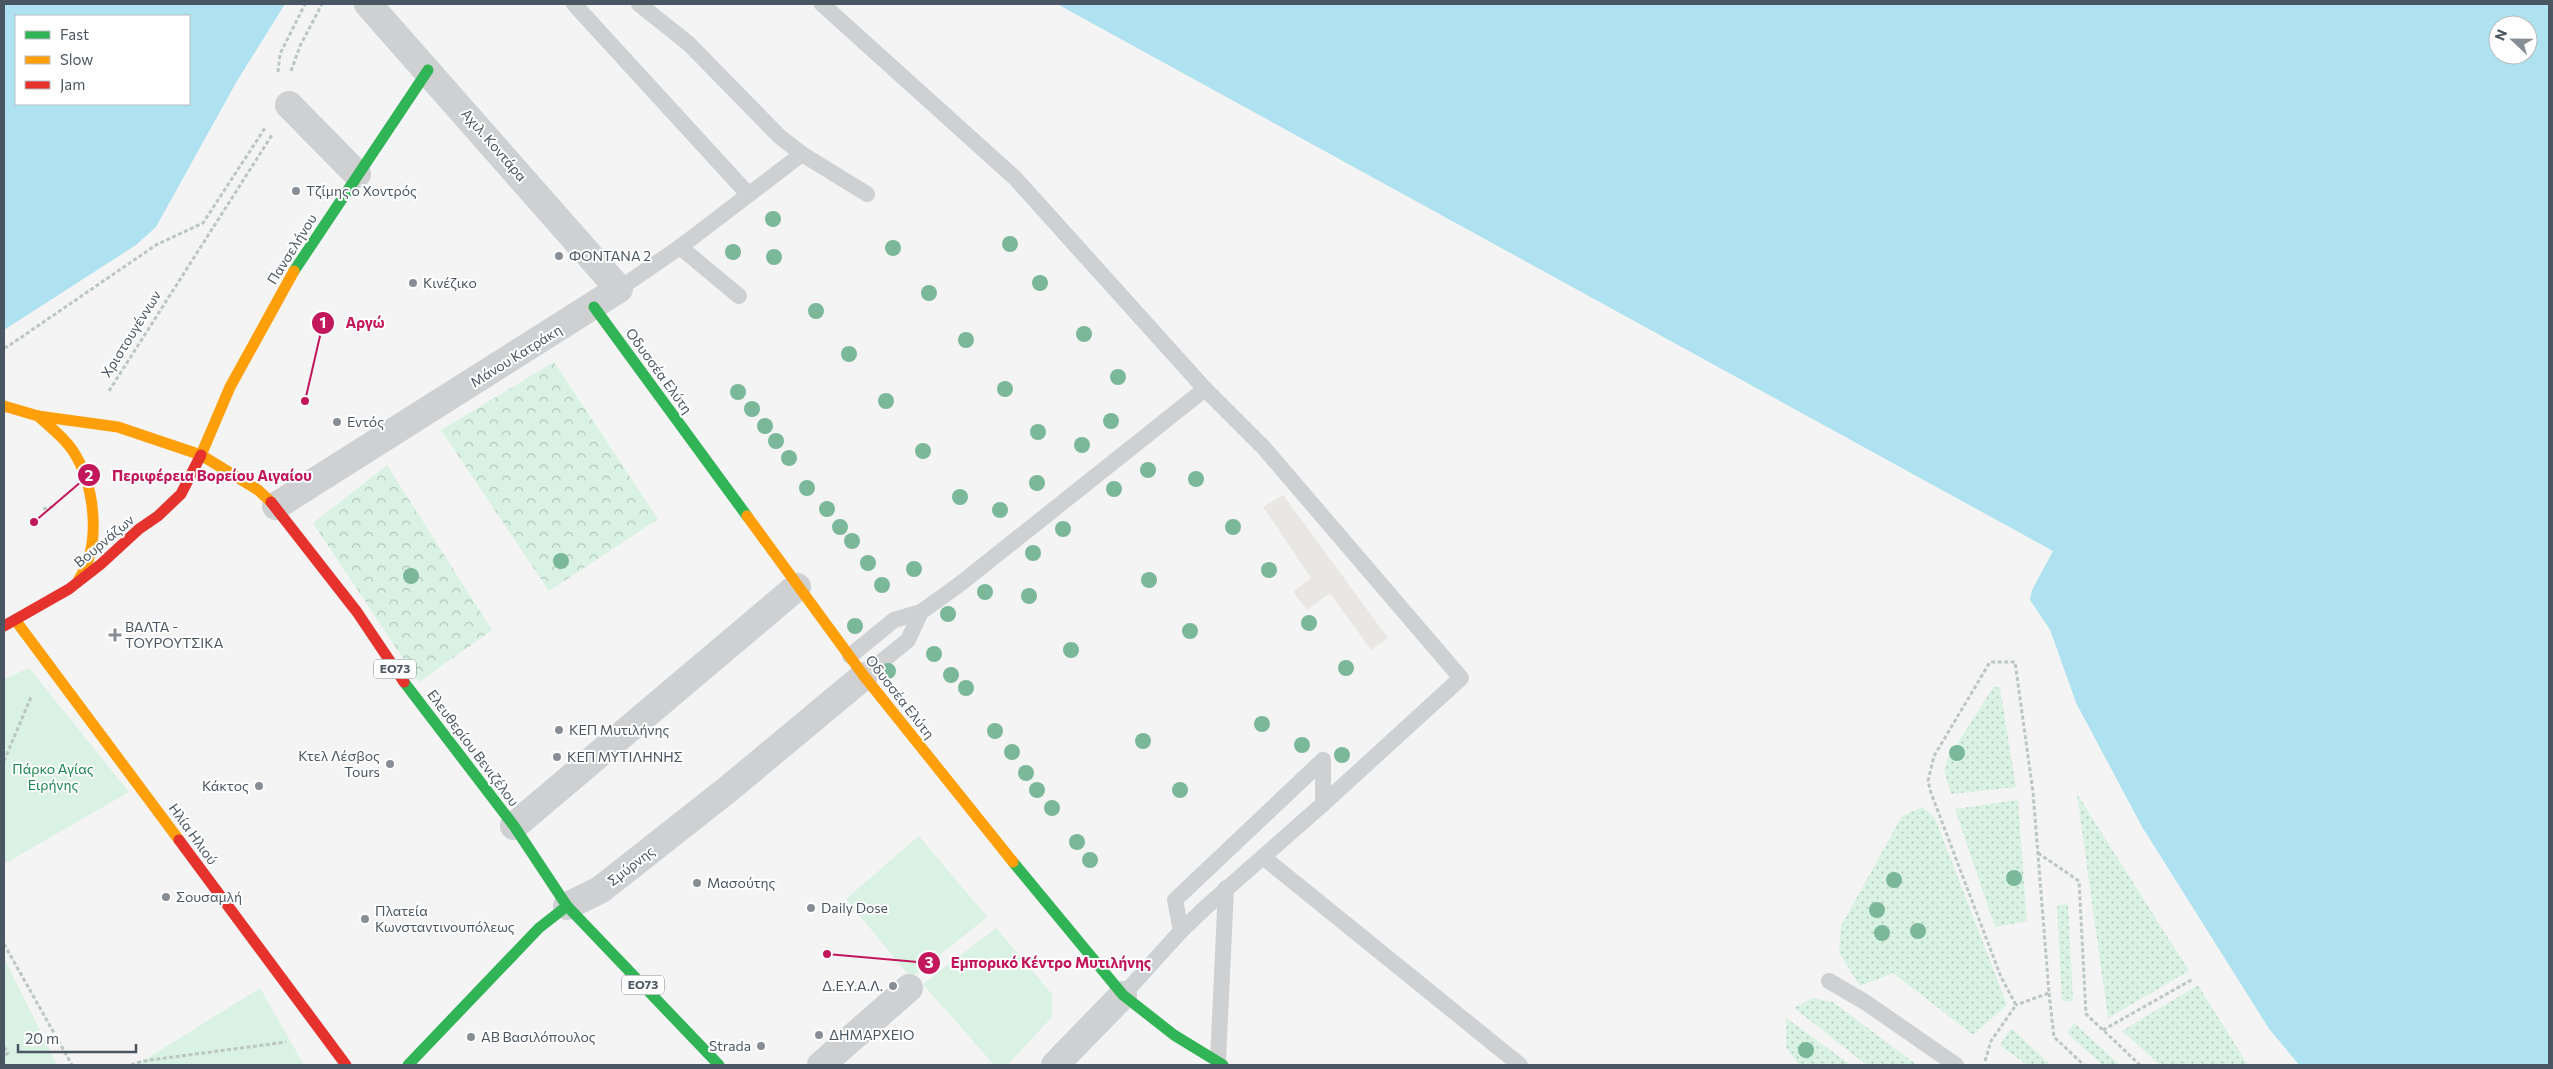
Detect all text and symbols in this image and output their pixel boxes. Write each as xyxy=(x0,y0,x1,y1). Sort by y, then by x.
legend xyxy=(15,15,190,105)
north arrow xyxy=(2488,15,2538,65)
text: Fast xyxy=(60,25,89,43)
text: N xyxy=(2491,27,2510,43)
text: Slow xyxy=(60,50,93,68)
text: Jam xyxy=(60,75,85,93)
street label: Αχιλ. Κοντάρα xyxy=(458,105,530,184)
place label: Τζίμης ο Χοντρός xyxy=(306,182,417,199)
marker: Τζίμης ο Χοντρός xyxy=(290,185,302,197)
street label: Πανσελήνου xyxy=(263,210,320,287)
place label: ΦΟΝΤΑΝΑ 2 xyxy=(569,247,651,264)
marker: ΦΟΝΤΑΝΑ 2 xyxy=(553,250,565,262)
place label: Κινέζικο xyxy=(423,274,477,291)
marker: Κινέζικο xyxy=(407,277,419,289)
street label: Χριστουγέννων xyxy=(97,287,164,380)
callout: Αργώ xyxy=(310,308,394,338)
text: 1 xyxy=(320,313,326,331)
text: Αργώ xyxy=(345,313,385,331)
street label: Μάνου Κατράκη xyxy=(467,321,565,390)
street label: Οδυσσέα Ελύτη xyxy=(623,325,696,417)
place label: Εντός xyxy=(347,413,384,430)
marker: Εντός xyxy=(331,416,343,428)
callout: Περιφέρεια Βορείου Αιγαίου xyxy=(77,460,321,490)
text: 2 xyxy=(85,466,93,484)
text: Περιφέρεια Βορείου Αιγαίου xyxy=(112,466,312,484)
street label: Βουρνάζων xyxy=(70,511,137,571)
place label: ΒΑΛΤΑ - ΤΟΥΡΟΥΤΣΙΚΑ xyxy=(125,618,224,651)
marker: ΒΑΛΤΑ - ΤΟΥΡΟΥΤΣΙΚΑ xyxy=(109,629,121,641)
street label: Οδυσσέα Ελύτη xyxy=(862,651,938,742)
road number: ΕΟ73 xyxy=(374,660,416,679)
street label: Ελευθερίου Βενιζέλου xyxy=(424,686,523,809)
place label: ΚΕΠ Μυτιλήνης xyxy=(569,721,669,738)
marker: ΚΕΠ Μυτιλήνης xyxy=(553,724,565,736)
place label: Κτελ Λέσβος Tours xyxy=(298,747,380,780)
place label: ΚΕΠ ΜΥΤΙΛΗΝΗΣ xyxy=(567,748,683,765)
marker: ΚΕΠ ΜΥΤΙΛΗΝΗΣ xyxy=(551,751,563,763)
marker: Κτελ Λέσβος Tours xyxy=(384,758,396,770)
park label: Πάρκο Αγίας Ειρήνης xyxy=(12,760,94,793)
place label: Κάκτος xyxy=(202,777,249,794)
marker: Κάκτος xyxy=(253,780,265,792)
street label: Ηλία Ηλιού xyxy=(165,800,221,868)
street label: Σμύρνης xyxy=(604,842,658,889)
place label: Μασούτης xyxy=(707,874,775,891)
marker: Μασούτης xyxy=(691,877,703,889)
place label: Σουσαμλή xyxy=(176,888,242,905)
marker: Σουσαμλή xyxy=(160,891,172,903)
place label: Daily Dose xyxy=(821,899,888,916)
place label: Πλατεία Κωνσταντινουπόλεως xyxy=(375,902,515,935)
marker: Daily Dose xyxy=(805,902,817,914)
marker: Πλατεία Κωνσταντινουπόλεως xyxy=(359,913,371,925)
callout: Εμπορικό Κέντρο Μυτιλήνης xyxy=(916,948,1161,978)
text: 3 xyxy=(925,953,934,971)
text: Εμπορικό Κέντρο Μυτιλήνης xyxy=(951,953,1151,971)
road number: ΕΟ73 xyxy=(622,976,664,994)
place label: Δ.Ε.Υ.Α.Λ. xyxy=(822,977,883,994)
marker: Δ.Ε.Υ.Α.Λ. xyxy=(887,980,899,992)
scale bar xyxy=(18,1022,135,1054)
place label: ΔΗΜΑΡΧΕΙΟ xyxy=(829,1026,914,1043)
place label: ΑΒ Βασιλόπουλος xyxy=(481,1028,596,1045)
text: 20 m xyxy=(25,1029,59,1047)
marker: ΔΗΜΑΡΧΕΙΟ xyxy=(813,1029,825,1041)
marker: ΑΒ Βασιλόπουλος xyxy=(465,1031,477,1043)
place label: Strada xyxy=(709,1037,751,1054)
marker: Strada xyxy=(755,1040,767,1052)

